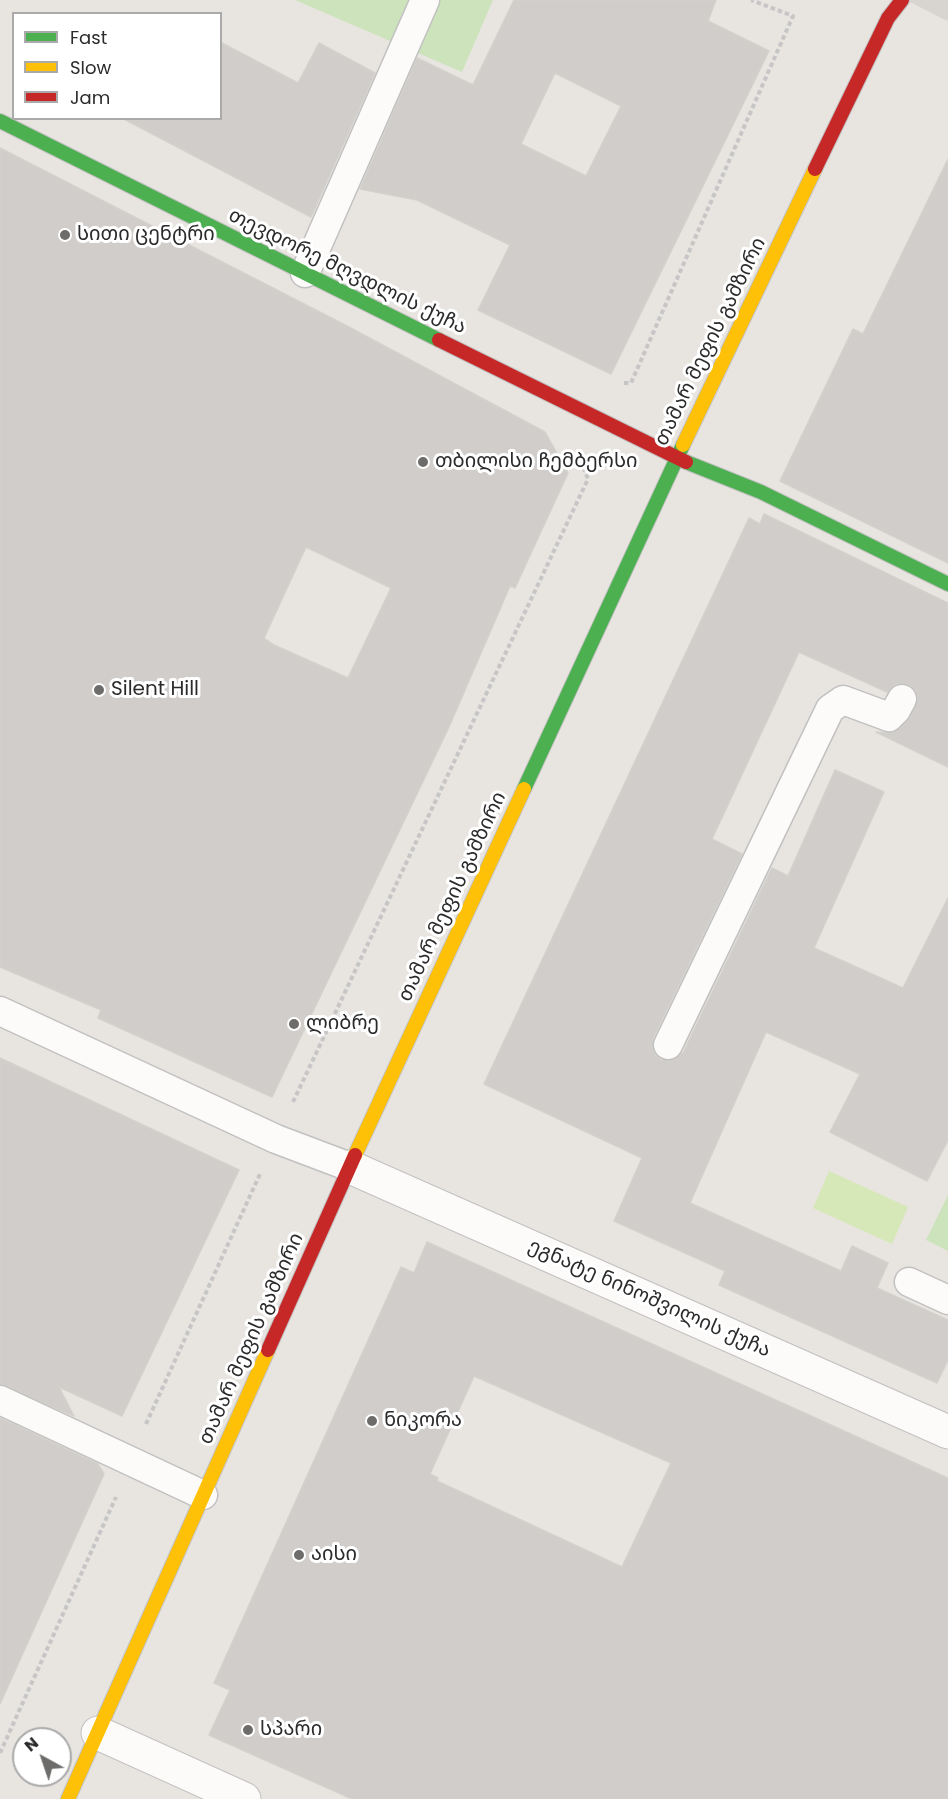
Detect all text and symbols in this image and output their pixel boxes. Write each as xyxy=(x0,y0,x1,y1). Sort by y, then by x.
legend xyxy=(12,12,222,120)
text: Fast xyxy=(70,25,107,50)
text: Slow xyxy=(70,55,111,80)
text: Jam xyxy=(70,85,110,110)
street label: თევდორე მღვდლის ქუჩა xyxy=(224,204,470,340)
place label: სითი ცენტრი xyxy=(77,223,215,247)
marker: სითი ცენტრი xyxy=(58,228,72,242)
street label: თამარ მეფის გამზირი xyxy=(650,234,772,450)
place label: თბილისი ჩემბერსი xyxy=(435,450,637,474)
marker: თბილისი ჩემბერსი xyxy=(416,455,430,469)
place label: Silent Hill xyxy=(111,678,199,702)
marker: Silent Hill xyxy=(92,683,106,697)
street label: თამარ მეფის გამზირი xyxy=(394,788,512,1006)
place label: ლიბრე xyxy=(306,1012,379,1036)
marker: ლიბრე xyxy=(287,1017,301,1031)
street label: თამარ მეფის გამზირი xyxy=(195,1230,309,1448)
street label: ეგნატე ნინოშვილის ქუჩა xyxy=(524,1235,774,1363)
place label: ნიკორა xyxy=(384,1409,462,1433)
marker: ნიკორა xyxy=(365,1414,379,1428)
place label: აისი xyxy=(311,1543,357,1567)
marker: აისი xyxy=(292,1548,306,1562)
place label: სპარი xyxy=(260,1718,322,1742)
marker: სპარი xyxy=(241,1723,255,1737)
north arrow xyxy=(12,1727,72,1787)
text: N xyxy=(19,1732,43,1757)

